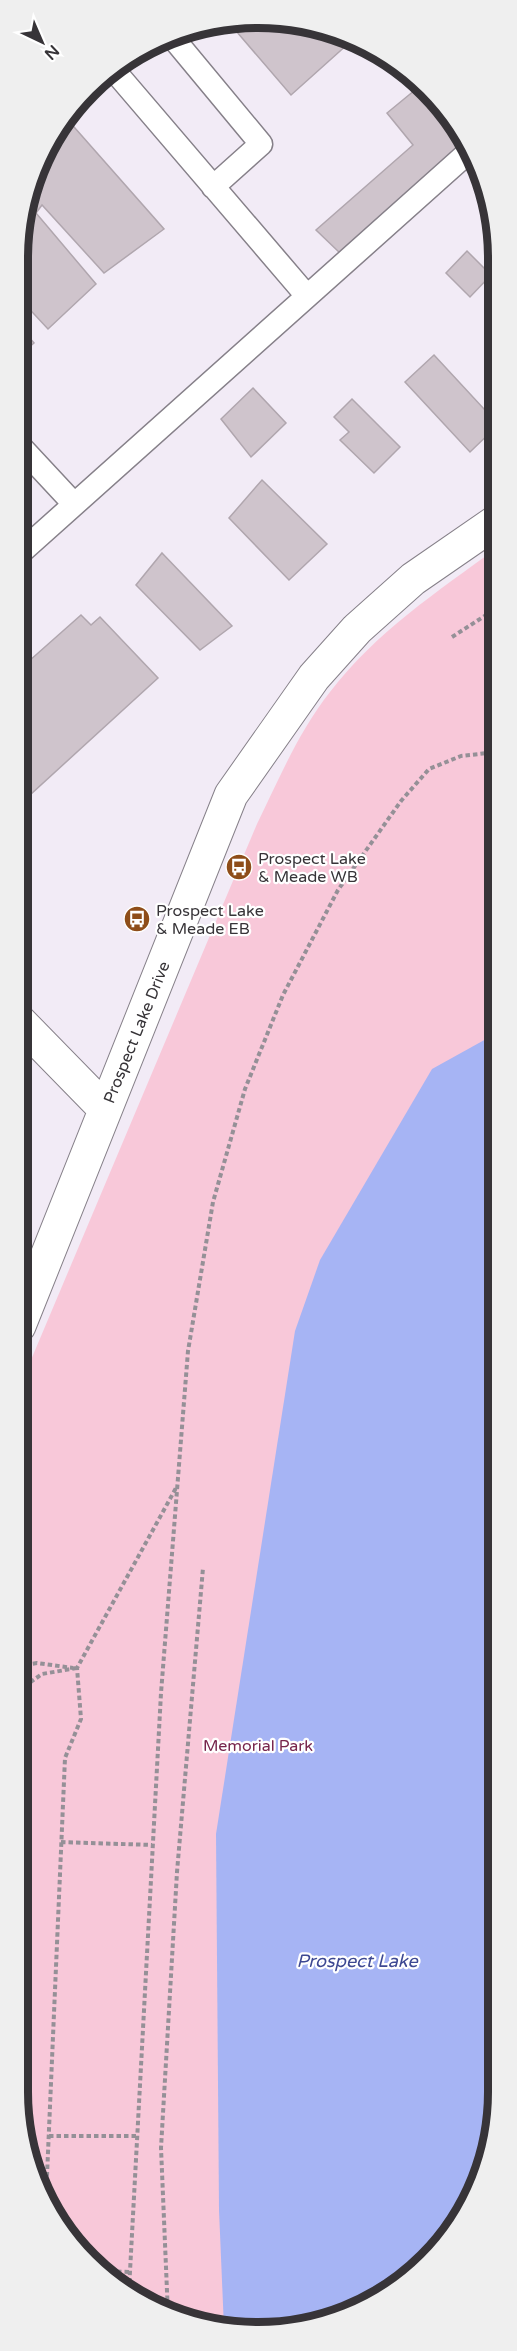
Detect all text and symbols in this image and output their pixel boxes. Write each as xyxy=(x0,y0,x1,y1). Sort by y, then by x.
north arrow xyxy=(12,12,72,72)
text: N xyxy=(40,40,63,64)
place label: Prospect Lake & Meade WB xyxy=(258,849,366,887)
bus stop icon: Prospect Lake & Meade WB xyxy=(224,852,254,882)
place label: Prospect Lake & Meade EB xyxy=(156,901,264,939)
bus stop icon: Prospect Lake & Meade EB xyxy=(122,904,152,934)
street label: Prospect Lake Drive xyxy=(99,958,175,1106)
park label: Memorial Park xyxy=(203,1736,313,1756)
water label: Prospect Lake xyxy=(296,1950,418,1972)

